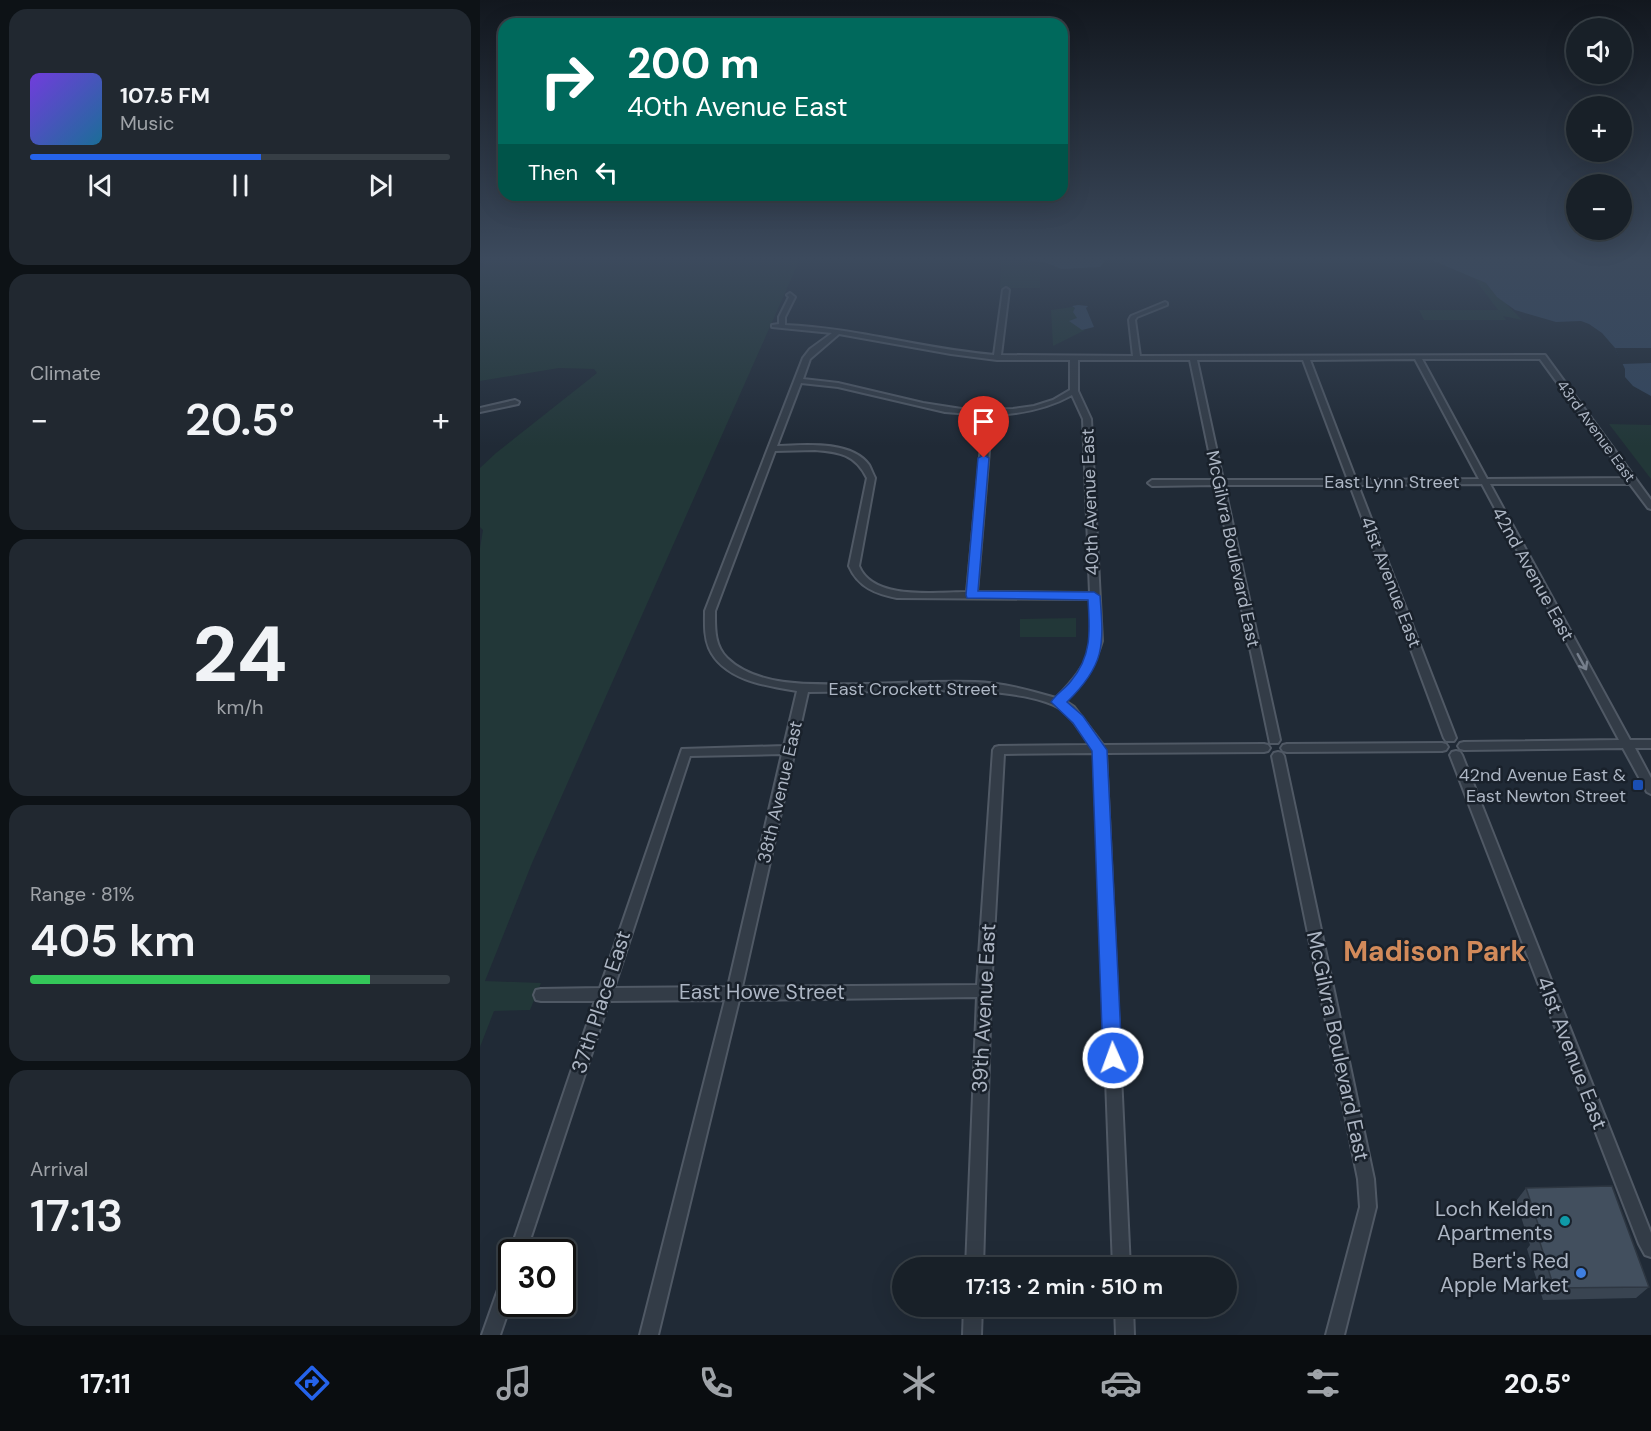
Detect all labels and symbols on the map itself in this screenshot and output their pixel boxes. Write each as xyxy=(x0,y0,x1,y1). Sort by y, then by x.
street label: 43rd Avenue East xyxy=(1552,376,1640,486)
pin xyxy=(958,396,1009,458)
street label: 40th Avenue East xyxy=(1075,428,1105,576)
street label: McGilvra Boulevard East xyxy=(1200,448,1266,650)
street label: East Lynn Street xyxy=(1324,470,1460,494)
street label: 42nd Avenue East xyxy=(1486,503,1580,645)
street label: 41st Avenue East xyxy=(1355,513,1427,651)
one-way arrow xyxy=(1576,653,1588,670)
street label: East Crockett Street xyxy=(829,677,997,701)
street label: 38th Avenue East xyxy=(752,718,808,866)
place label: 42nd Avenue East & East Newton Street xyxy=(1459,763,1626,808)
marker: 42nd Avenue East & East Newton Street xyxy=(1631,778,1645,792)
street label: 39th Avenue East xyxy=(966,923,1002,1093)
street label: 37th Place East xyxy=(565,927,637,1077)
street label: McGilvra Boulevard East xyxy=(1300,929,1376,1163)
district label: Madison Park xyxy=(1343,933,1527,970)
street label: 41st Avenue East xyxy=(1530,972,1614,1134)
street label: East Howe Street xyxy=(679,978,845,1006)
position arrow xyxy=(1081,1026,1145,1090)
place label: Loch Kelden Apartments xyxy=(1435,1195,1553,1247)
marker: Loch Kelden Apartments xyxy=(1558,1214,1572,1228)
speed limit sign: 30 xyxy=(498,1239,576,1317)
place label: Bert's Red Apple Market xyxy=(1440,1247,1569,1299)
marker: Bert's Red Apple Market xyxy=(1574,1266,1588,1280)

